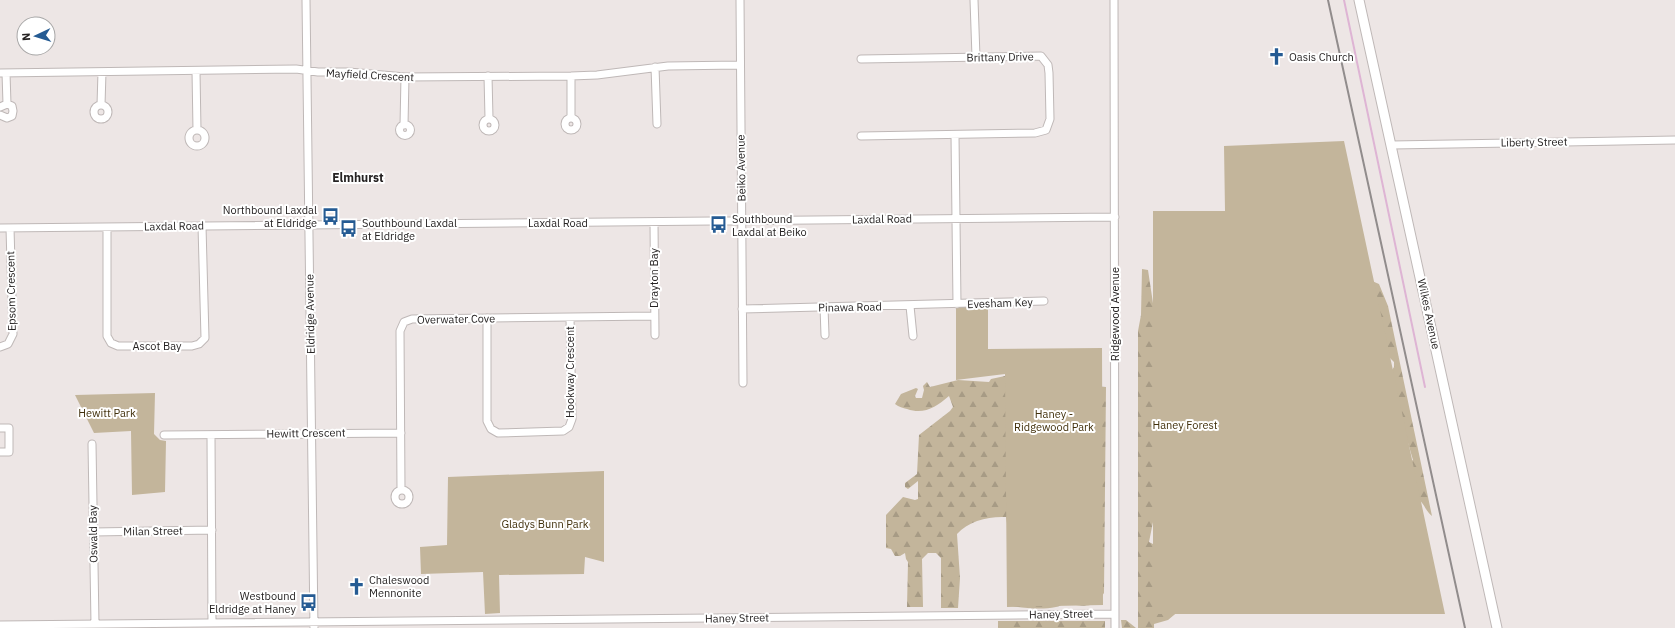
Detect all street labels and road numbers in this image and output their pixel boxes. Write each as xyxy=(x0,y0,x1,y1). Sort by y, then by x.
street label: Brittany Drive xyxy=(966,49,1034,65)
street label: Mayfield Crescent xyxy=(326,66,415,84)
street label: Beiko Avenue xyxy=(733,134,749,202)
street label: Liberty Street xyxy=(1500,134,1568,150)
street label: Laxdal Road xyxy=(852,211,912,227)
street label: Laxdal Road xyxy=(528,216,588,230)
street label: Laxdal Road xyxy=(144,218,204,234)
street label: Drayton Bay xyxy=(647,247,661,308)
street label: Epsom Crescent xyxy=(3,251,19,331)
street label: Ridgewood Avenue xyxy=(1108,267,1122,361)
street label: Eldridge Avenue xyxy=(302,274,318,354)
street label: Wilkes Avenue xyxy=(1415,277,1443,351)
street label: Evesham Key xyxy=(967,295,1034,311)
street label: Pinawa Road xyxy=(818,299,882,315)
street label: Overwater Cove xyxy=(417,311,495,327)
street label: Hookway Crescent xyxy=(563,326,577,418)
street label: Ascot Bay xyxy=(133,339,182,353)
street label: Hewitt Crescent xyxy=(266,425,346,441)
street label: Oswald Bay xyxy=(85,505,101,563)
street label: Milan Street xyxy=(123,523,183,539)
street label: Haney Street xyxy=(1029,606,1093,622)
street label: Haney Street xyxy=(705,610,769,626)

